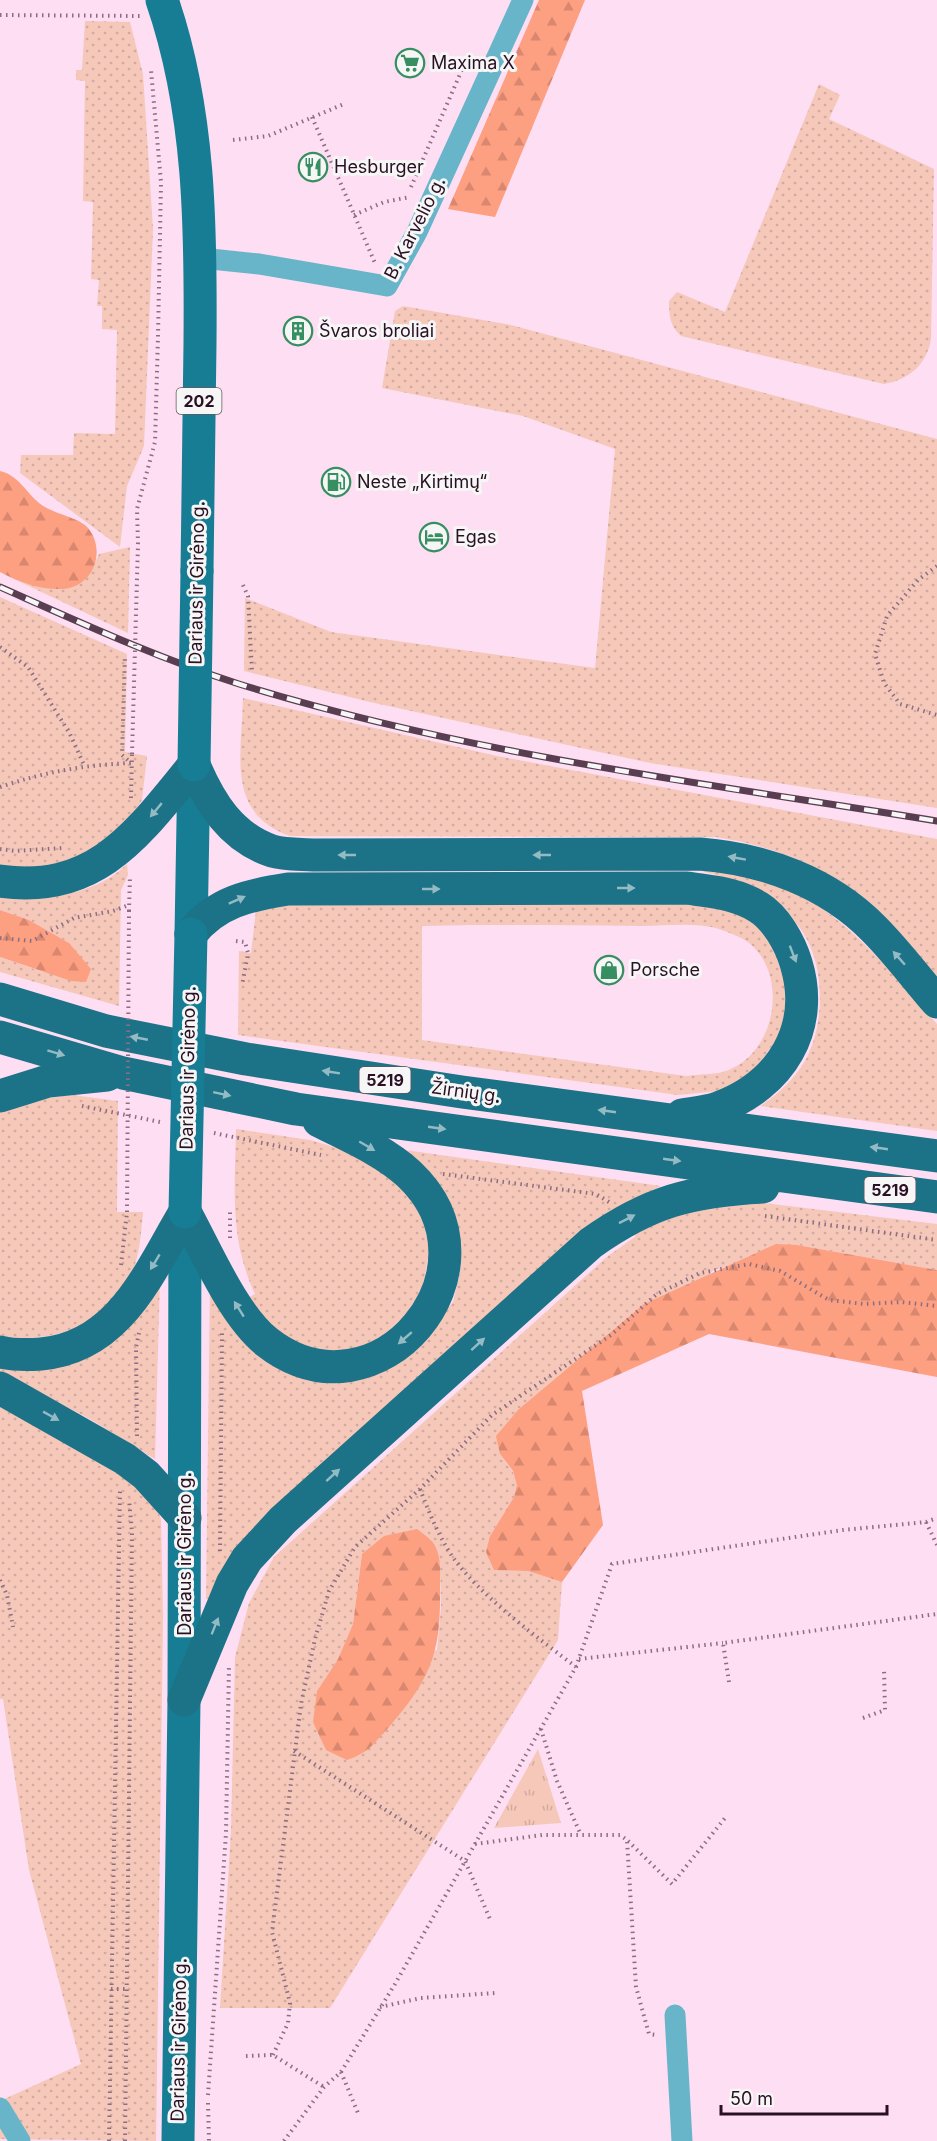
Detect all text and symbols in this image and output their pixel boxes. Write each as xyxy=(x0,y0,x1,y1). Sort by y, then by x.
supermarket icon: Maxima X xyxy=(394,47,426,79)
place label: Maxima X xyxy=(431,52,515,73)
restaurant icon: Hesburger xyxy=(297,151,329,183)
place label: Hesburger xyxy=(334,156,424,177)
street label: B. Karvelio g. xyxy=(380,173,449,283)
building icon: Švaros broliai xyxy=(282,315,314,347)
place label: Švaros broliai xyxy=(319,319,434,341)
road number: 202 xyxy=(176,388,222,414)
fuel station icon: Neste „Kirtimų“ xyxy=(320,466,352,498)
place label: Neste „Kirtimų“ xyxy=(357,471,487,492)
street label: Dariaus ir Girėno g. xyxy=(185,501,208,665)
hotel icon: Egas xyxy=(418,521,450,553)
place label: Egas xyxy=(455,526,496,547)
one-way arrow xyxy=(150,802,163,818)
one-way arrow xyxy=(338,850,357,860)
one-way arrow xyxy=(533,850,552,860)
one-way arrow xyxy=(727,853,746,862)
one-way arrow xyxy=(616,883,635,893)
one-way arrow xyxy=(421,884,440,894)
one-way arrow xyxy=(229,895,247,905)
one-way arrow xyxy=(788,945,798,963)
one-way arrow xyxy=(893,951,906,966)
shop icon: Porsche xyxy=(593,954,625,986)
place label: Porsche xyxy=(630,959,700,980)
street label: Dariaus ir Girėno g. xyxy=(176,986,199,1150)
one-way arrow xyxy=(129,1033,148,1042)
one-way arrow xyxy=(47,1049,65,1058)
one-way arrow xyxy=(321,1067,340,1076)
road number: 5219 xyxy=(360,1067,410,1093)
street label: Žirnių g. xyxy=(430,1075,502,1107)
one-way arrow xyxy=(212,1090,231,1099)
one-way arrow xyxy=(598,1107,617,1116)
one-way arrow xyxy=(428,1124,447,1133)
one-way arrow xyxy=(359,1141,376,1151)
one-way arrow xyxy=(869,1143,888,1153)
one-way arrow xyxy=(663,1155,682,1164)
road number: 5219 xyxy=(864,1177,916,1203)
one-way arrow xyxy=(618,1215,635,1224)
one-way arrow xyxy=(149,1254,160,1270)
one-way arrow xyxy=(234,1301,245,1317)
one-way arrow xyxy=(398,1331,413,1344)
one-way arrow xyxy=(470,1337,485,1351)
one-way arrow xyxy=(43,1411,60,1421)
one-way arrow xyxy=(325,1469,340,1482)
street label: Dariaus ir Girėno g. xyxy=(174,1472,195,1636)
one-way arrow xyxy=(211,1617,220,1635)
street label: Dariaus ir Girėno g. xyxy=(167,1958,190,2122)
scale bar xyxy=(721,2078,888,2116)
text: 50 m xyxy=(730,2088,773,2109)

